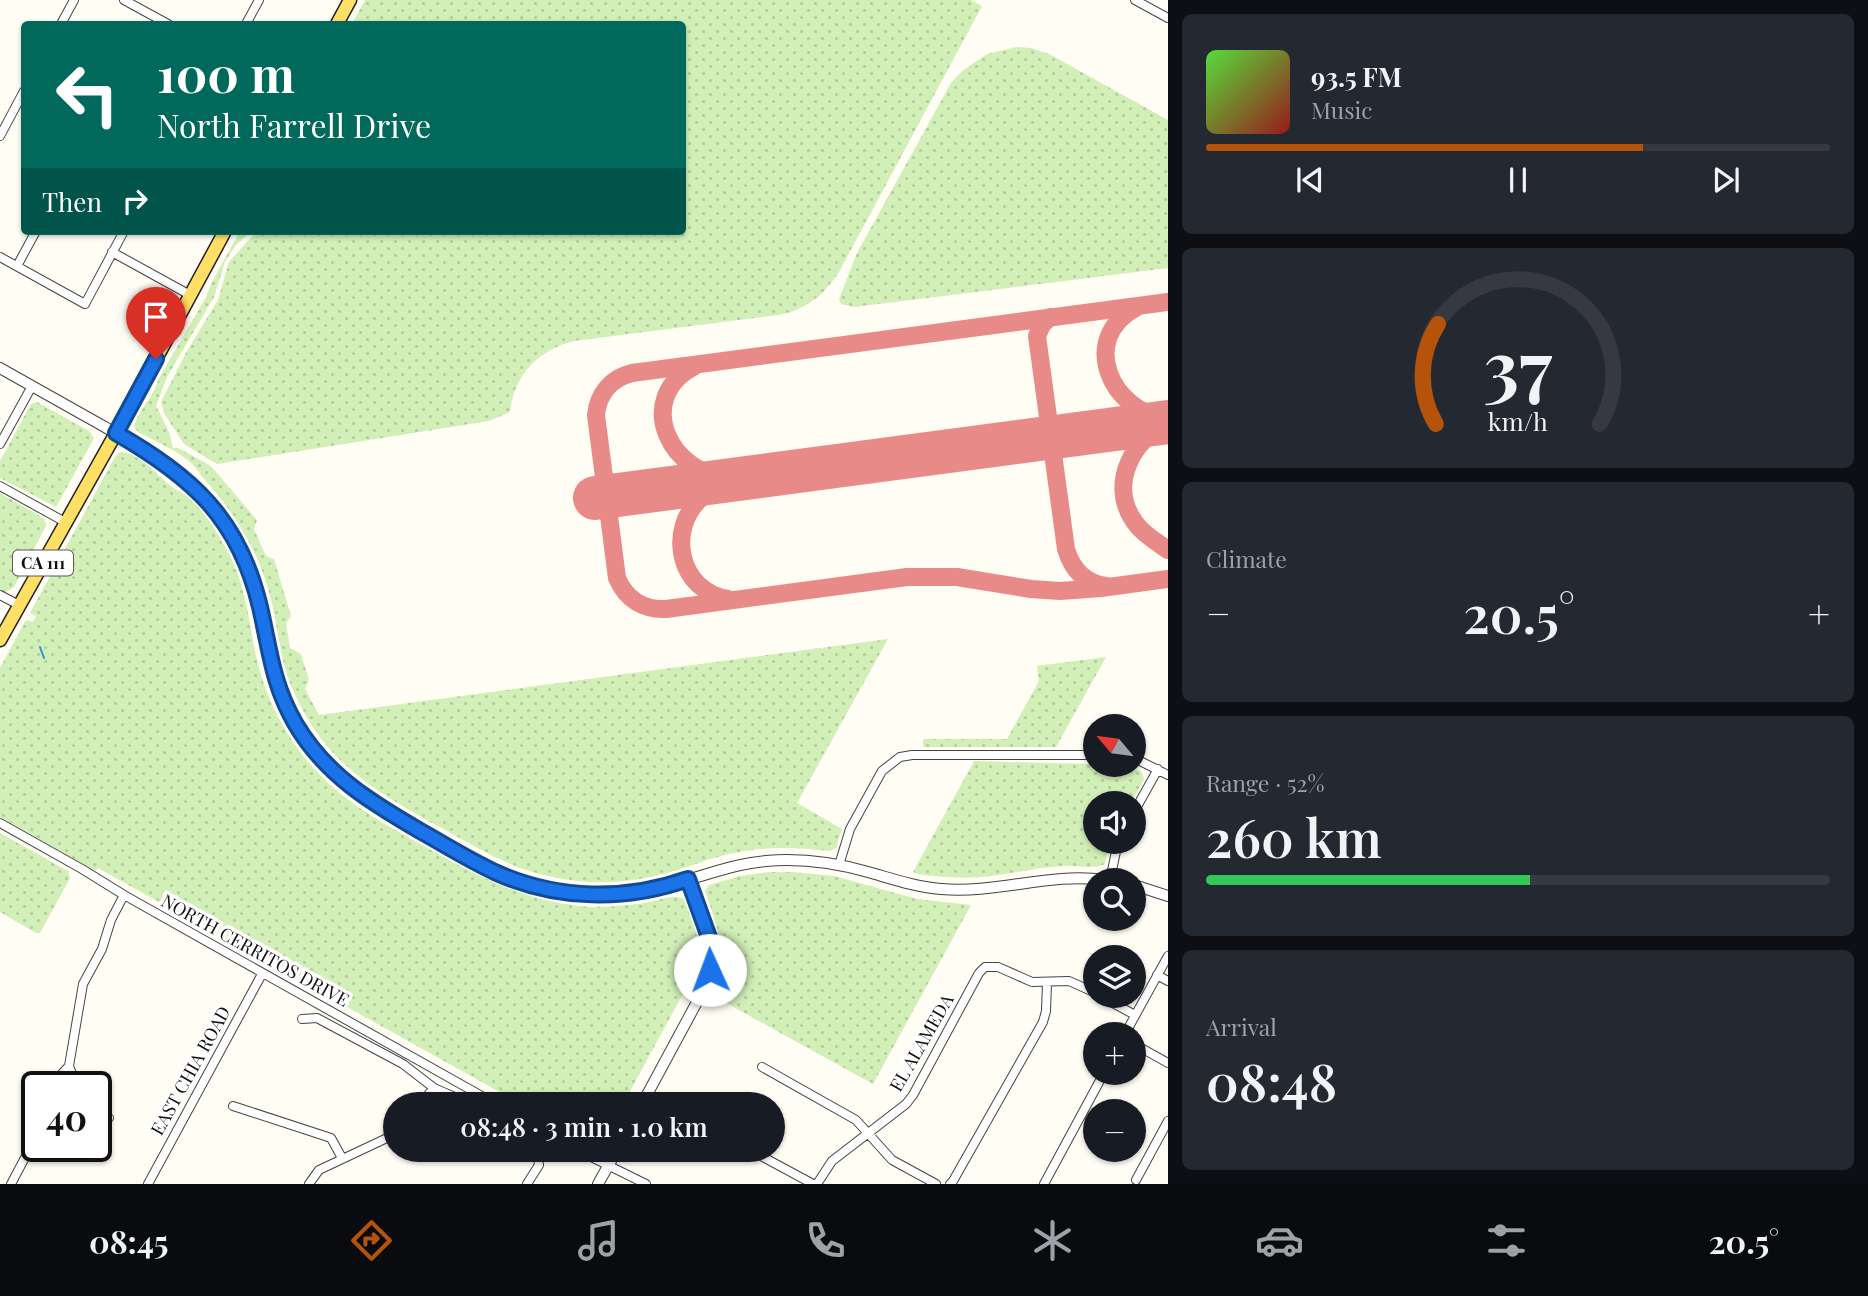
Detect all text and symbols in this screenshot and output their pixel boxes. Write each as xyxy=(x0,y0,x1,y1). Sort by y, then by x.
text: 100 m xyxy=(157,40,295,105)
icon: left xyxy=(42,49,133,140)
text: 93.5 FM xyxy=(1311,59,1402,94)
text: Music xyxy=(1311,94,1372,125)
text: North Farrell Drive xyxy=(157,103,431,146)
icon: previous xyxy=(1291,161,1329,199)
icon: pause xyxy=(1499,161,1537,199)
icon: next xyxy=(1707,161,1745,199)
icon: right xyxy=(116,182,154,220)
text: Then xyxy=(42,184,102,219)
pin xyxy=(126,287,186,359)
icon: arrive xyxy=(137,298,175,336)
text: 37 xyxy=(1484,315,1553,412)
text: km/h xyxy=(1488,404,1548,437)
text: Climate xyxy=(1206,543,1287,574)
road number: CA 111 xyxy=(13,550,73,576)
text: 20.5° xyxy=(1463,578,1575,647)
text: − xyxy=(1206,587,1231,638)
text: + xyxy=(1808,587,1830,638)
north arrow xyxy=(1083,714,1146,777)
map controls xyxy=(1083,714,1146,1162)
text: Range · 52% xyxy=(1206,767,1325,798)
button: sound xyxy=(1083,791,1146,854)
text: 260 km xyxy=(1206,802,1382,871)
button: search xyxy=(1083,868,1146,931)
street label: NORTH CERRITOS DRIVE xyxy=(157,888,354,1012)
position arrow xyxy=(673,933,747,1007)
button: layers xyxy=(1083,945,1146,1008)
street label: EL ALAMEDA xyxy=(884,989,959,1096)
street label: EAST CHIA ROAD xyxy=(145,1002,236,1139)
text: Arrival xyxy=(1206,1011,1277,1042)
button: + xyxy=(1083,1022,1146,1085)
text: 08:48 xyxy=(1206,1046,1337,1115)
speed limit sign: 40 xyxy=(21,1071,112,1162)
button: − xyxy=(1083,1099,1146,1162)
text: 08:48 · 3 min · 1.0 km xyxy=(460,1109,708,1144)
icon: directions xyxy=(347,1216,396,1265)
icon: music xyxy=(574,1216,623,1265)
icon: phone xyxy=(801,1216,850,1265)
icon: climate xyxy=(1028,1216,1077,1265)
icon: car xyxy=(1255,1216,1304,1265)
icon: filters xyxy=(1482,1216,1531,1265)
text: 08:45 xyxy=(89,1219,168,1262)
text: 20.5° xyxy=(1709,1219,1779,1262)

